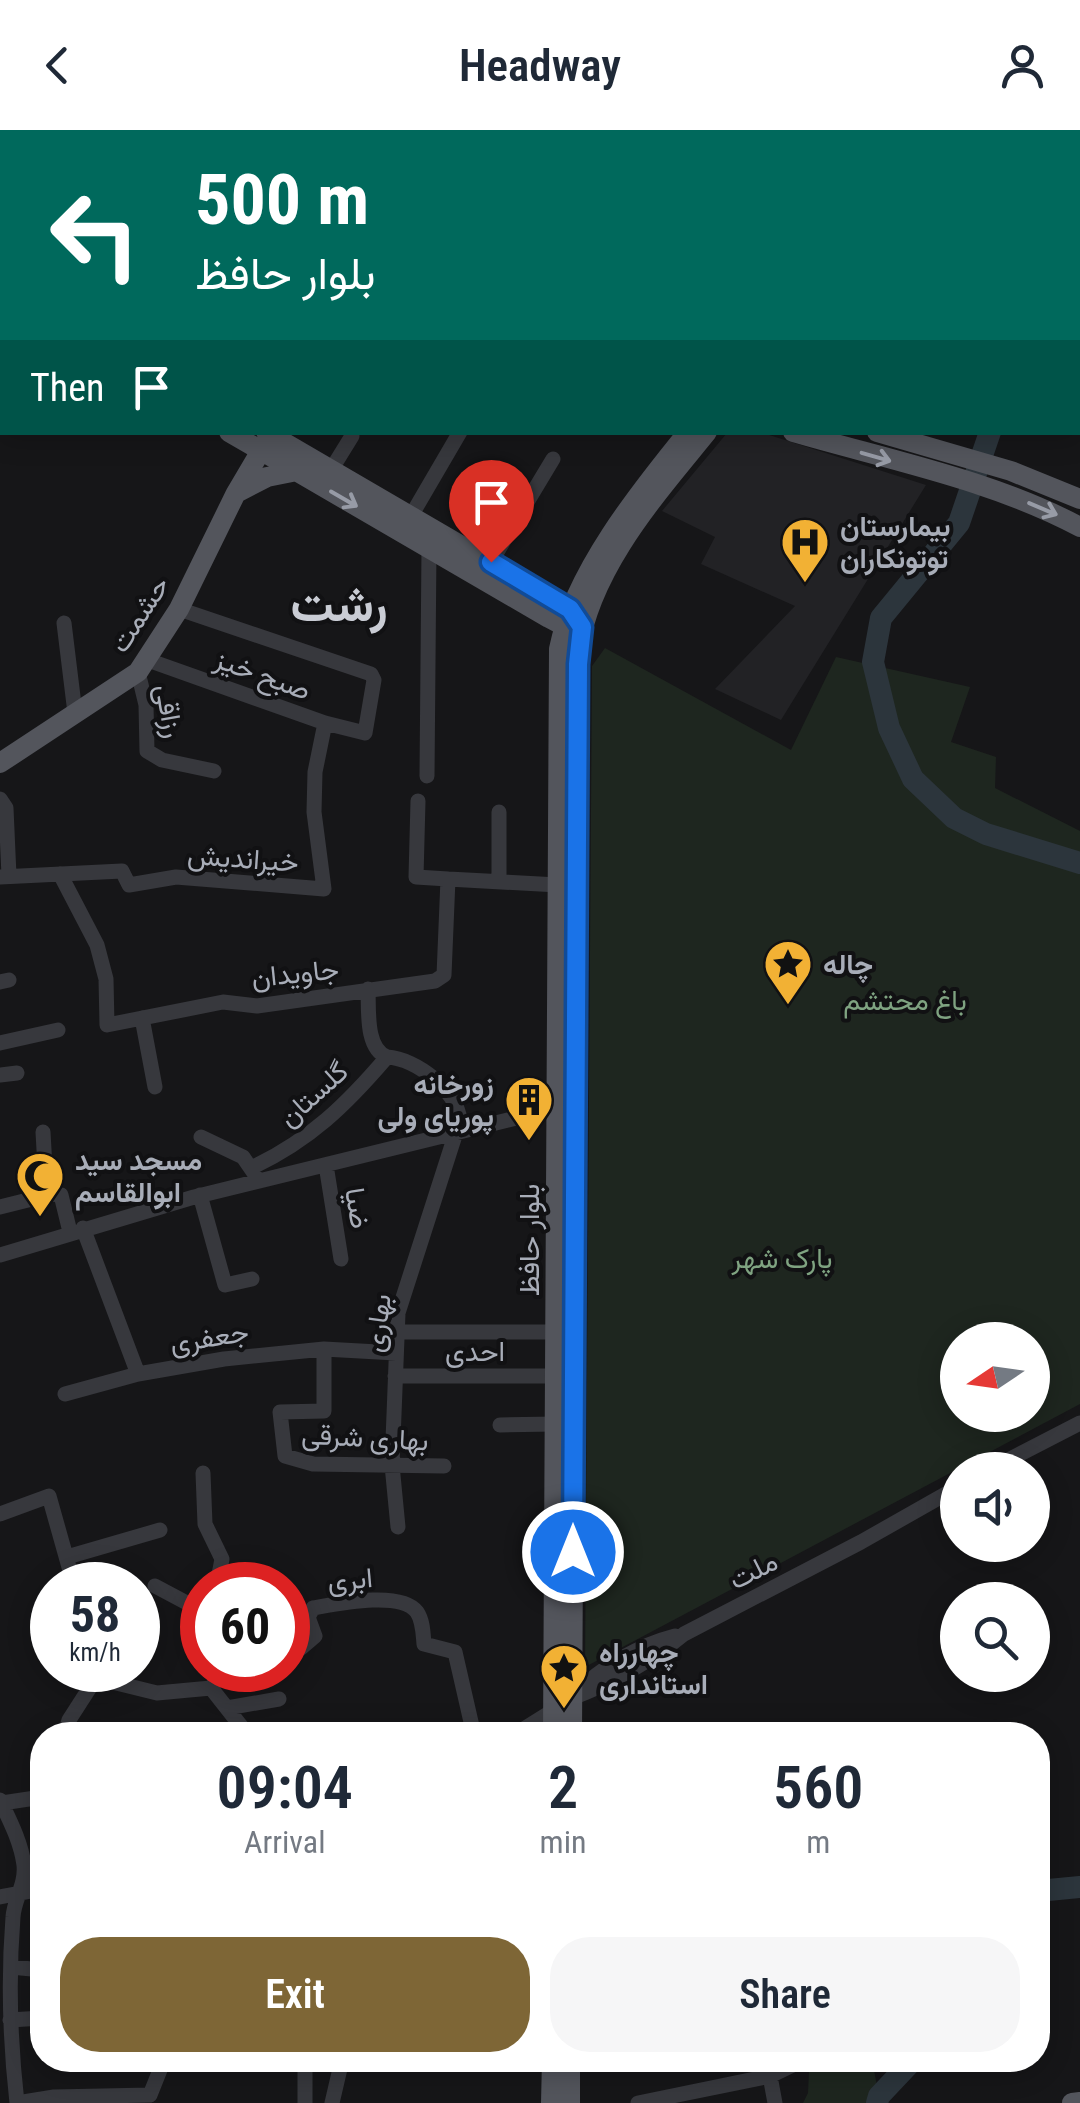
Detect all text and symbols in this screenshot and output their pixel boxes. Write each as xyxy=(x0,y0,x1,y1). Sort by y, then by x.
icon: back xyxy=(30,38,85,93)
icon: person xyxy=(995,38,1050,93)
text: Headway xyxy=(459,39,621,92)
text: 500 m xyxy=(195,159,369,241)
icon: left xyxy=(30,170,160,300)
text: بلوار حافظ xyxy=(195,247,376,300)
icon: arrive xyxy=(124,360,179,415)
text: Then xyxy=(30,366,104,410)
one-way arrow xyxy=(860,448,891,467)
pin xyxy=(449,460,534,563)
icon: arrive xyxy=(464,475,519,530)
one-way arrow xyxy=(329,489,358,509)
one-way arrow xyxy=(1027,501,1058,519)
place label: بیمارستان توتونکاران xyxy=(840,510,951,576)
hospital icon: بیمارستان توتونکاران xyxy=(779,516,831,584)
street label: حشمت xyxy=(103,570,176,659)
district label: رشت xyxy=(290,576,388,634)
street label: صبح خیز xyxy=(208,642,315,710)
street label: رزاقی xyxy=(148,681,190,741)
street label: خیراندیش xyxy=(186,838,300,880)
place icon: چاله xyxy=(762,938,814,1006)
place label: چاله xyxy=(823,948,873,984)
street label: جاویدان xyxy=(250,953,340,995)
park label: باغ محتشم xyxy=(843,984,967,1019)
street label: گلستان xyxy=(272,1055,355,1134)
place label: زورخانه پوریای ولی xyxy=(377,1068,494,1136)
building icon: زورخانه پوریای ولی xyxy=(503,1074,555,1142)
place label: مسجد سید ابوالقاسم xyxy=(75,1144,202,1211)
mosque icon: مسجد سید ابوالقاسم xyxy=(14,1150,66,1218)
street label: بلوار حافظ xyxy=(513,1184,547,1296)
street label: ضیا xyxy=(338,1185,377,1231)
park label: پارک شهر xyxy=(731,1242,832,1277)
street label: بهاری xyxy=(357,1292,399,1355)
street label: جعفری xyxy=(167,1315,251,1361)
north arrow xyxy=(940,1322,1050,1432)
map controls xyxy=(940,1322,1050,1692)
street label: احدی xyxy=(445,1335,505,1368)
street label: بهاری شرقی xyxy=(301,1418,429,1458)
button: sound xyxy=(940,1452,1050,1562)
position arrow xyxy=(521,1500,625,1604)
street label: ملت xyxy=(724,1544,783,1596)
street label: ابری xyxy=(326,1561,374,1599)
speed limit sign: 60 xyxy=(180,1562,310,1692)
button: search xyxy=(940,1582,1050,1692)
text: 58 xyxy=(70,1586,120,1644)
place label: چهارراه استانداری xyxy=(599,1636,708,1702)
text: km/h xyxy=(69,1638,121,1667)
place icon: چهارراه استانداری xyxy=(538,1642,590,1710)
text: 09:04 xyxy=(216,1752,353,1823)
text: 2 xyxy=(548,1752,578,1823)
text: 560 xyxy=(773,1752,863,1823)
text: Arrival xyxy=(244,1823,325,1861)
text: min xyxy=(540,1823,586,1861)
text: m xyxy=(806,1823,830,1861)
button: Exit xyxy=(60,1937,530,2052)
button: Share xyxy=(550,1937,1020,2052)

